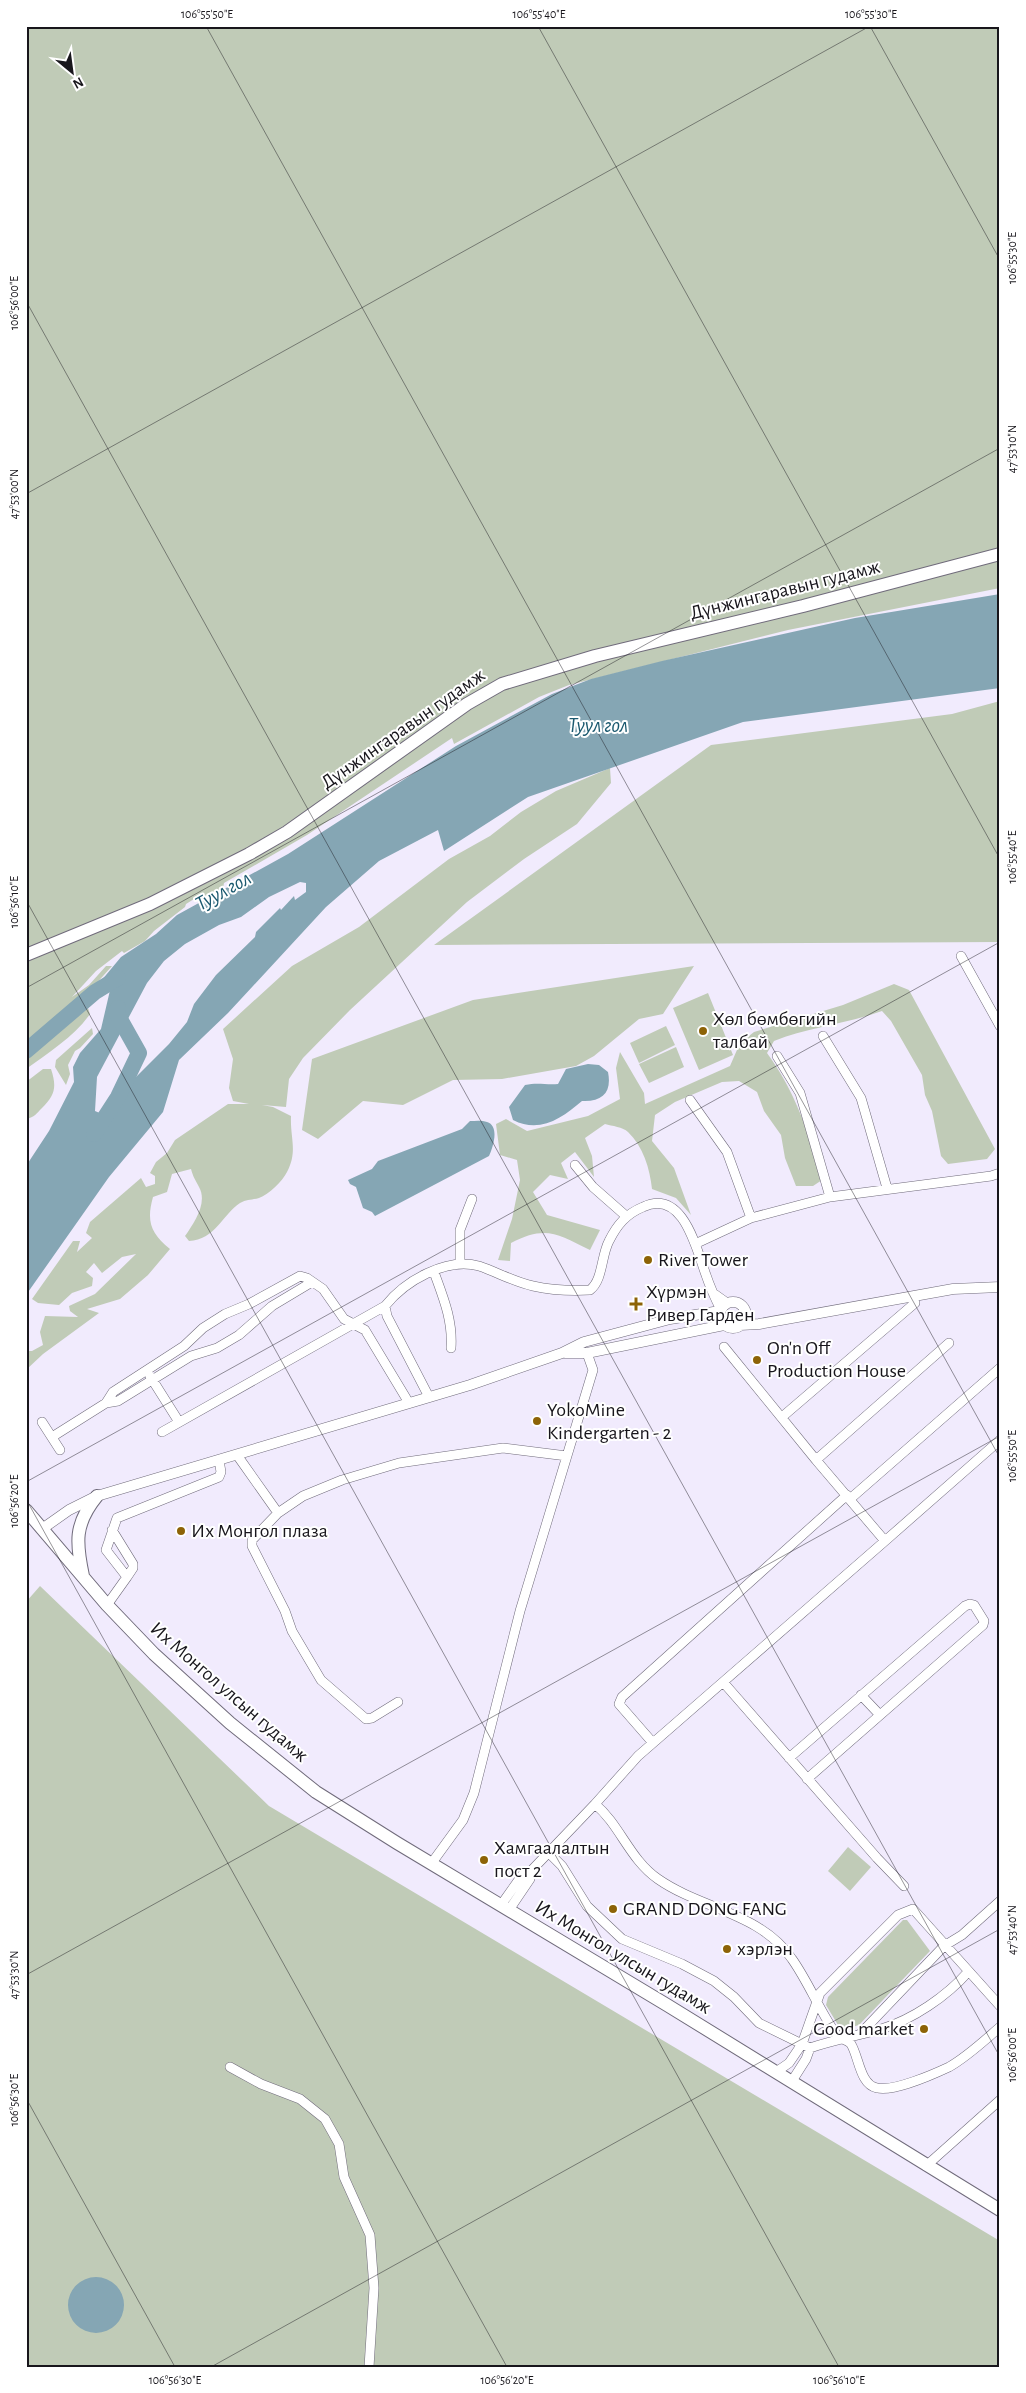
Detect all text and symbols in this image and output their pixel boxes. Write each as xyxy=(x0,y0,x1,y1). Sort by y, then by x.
text: 106°55'50"E xyxy=(181,8,233,20)
text: 106°55'40"E xyxy=(513,8,566,20)
text: 106°55'30"E xyxy=(845,8,897,20)
north arrow xyxy=(48,48,98,98)
text: N xyxy=(70,74,85,91)
text: 106°55'30"E xyxy=(1006,232,1018,284)
text: 106°56'00"E xyxy=(8,276,20,330)
text: 47°53'10"N xyxy=(1006,425,1018,473)
text: 47°53'00"N xyxy=(8,469,20,519)
street label: Дүнжингаравын гудамж xyxy=(688,557,882,623)
street label: Дүнжингаравын гудамж xyxy=(317,665,489,793)
water label: Туул гол xyxy=(568,715,628,736)
text: 106°55'40"E xyxy=(1006,830,1018,883)
water label: Туул гол xyxy=(192,867,254,915)
text: 106°56'10"E xyxy=(8,876,20,928)
place label: Хөл бөмбөгийн талбай xyxy=(712,1009,837,1052)
marker: Хөл бөмбөгийн талбай xyxy=(697,1025,709,1037)
place label: River Tower xyxy=(658,1250,749,1270)
marker: River Tower xyxy=(642,1254,654,1266)
place label: Хүрмэн Ривер Гарден xyxy=(646,1282,755,1325)
marker: Хүрмэн Ривер Гарден xyxy=(630,1298,642,1310)
place label: On'n Off Production House xyxy=(767,1338,906,1381)
marker: On'n Off Production House xyxy=(751,1354,763,1366)
place label: YokoMine Kindergarten - 2 xyxy=(547,1400,672,1443)
marker: YokoMine Kindergarten - 2 xyxy=(531,1415,543,1427)
text: 106°55'50"E xyxy=(1006,1430,1018,1482)
text: 106°56'20"E xyxy=(8,1474,20,1528)
place label: Их Монгол плаза xyxy=(191,1521,328,1541)
marker: Их Монгол плаза xyxy=(175,1525,187,1537)
street label: Их Монгол улсын гудамж xyxy=(146,1618,312,1766)
place label: Хамгаалалтын пост 2 xyxy=(494,1838,610,1881)
marker: Хамгаалалтын пост 2 xyxy=(478,1854,490,1866)
street label: Их Монгол улсын гудамж xyxy=(531,1896,715,2018)
place label: GRAND DONG FANG xyxy=(623,1899,787,1919)
marker: GRAND DONG FANG xyxy=(607,1903,619,1915)
text: 47°53'40"N xyxy=(1006,1905,1018,1955)
place label: хэрлэн xyxy=(737,1939,793,1959)
marker: хэрлэн xyxy=(721,1943,733,1955)
text: 47°53'30"N xyxy=(8,1950,20,2000)
place label: Good market xyxy=(813,2019,915,2039)
marker: Good market xyxy=(918,2023,930,2035)
text: 106°56'00"E xyxy=(1006,2028,1018,2082)
text: 106°56'30"E xyxy=(8,2073,20,2126)
text: 106°56'30"E xyxy=(149,2374,202,2386)
text: 106°56'20"E xyxy=(480,2374,534,2386)
text: 106°56'10"E xyxy=(813,2374,865,2386)

